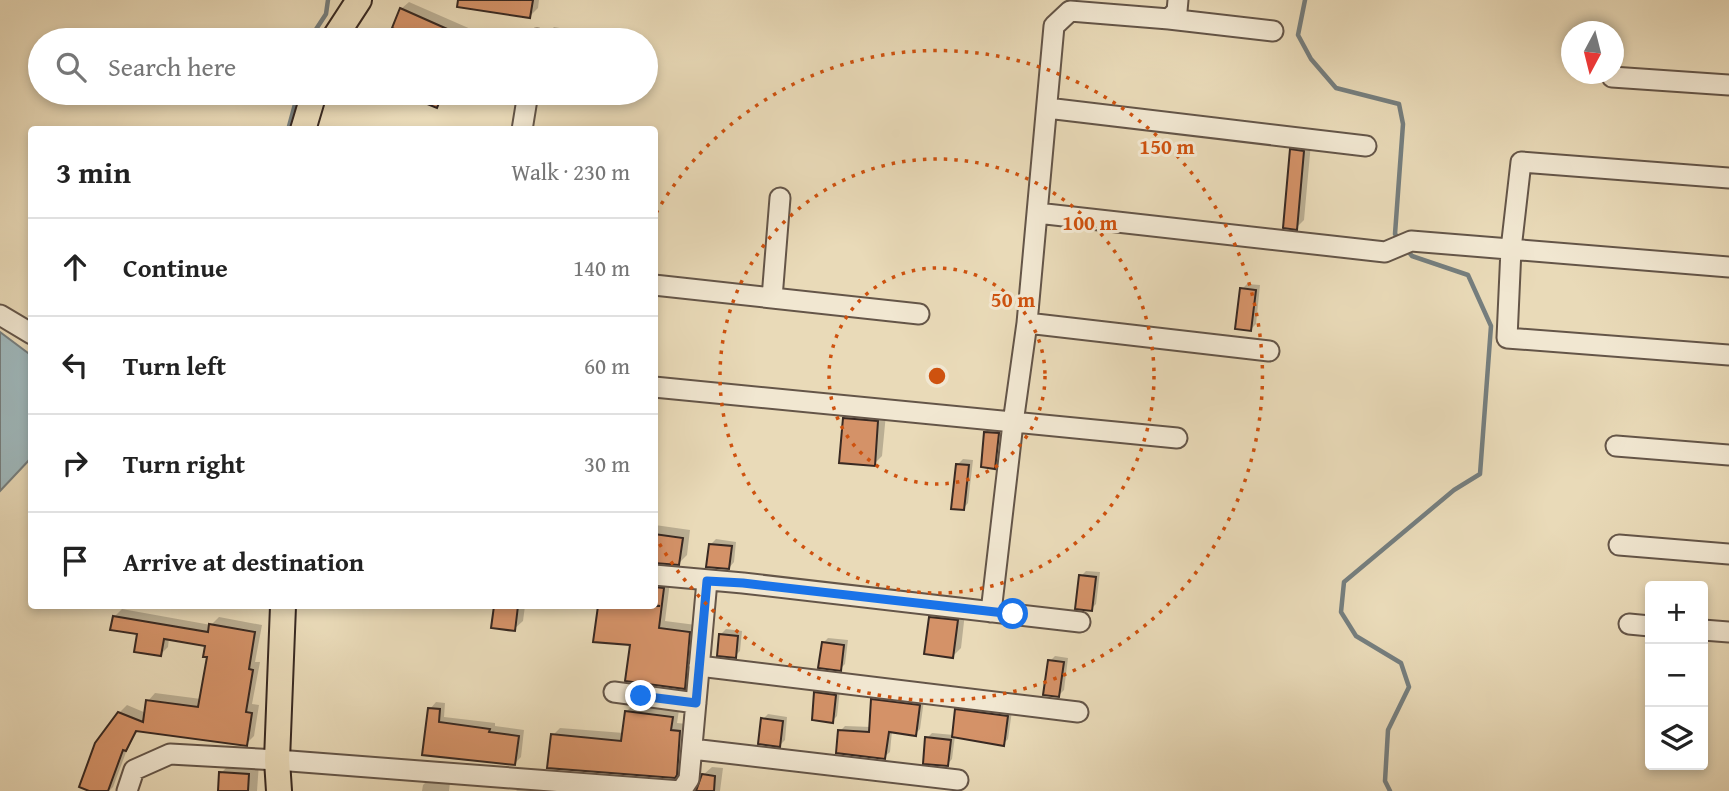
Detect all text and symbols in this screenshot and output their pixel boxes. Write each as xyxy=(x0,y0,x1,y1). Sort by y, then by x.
north arrow xyxy=(1561,21,1624,84)
search box xyxy=(28,28,658,105)
text: Search here xyxy=(108,47,236,86)
icon: search xyxy=(52,48,90,86)
text: 150 m xyxy=(1139,131,1195,162)
text: 3 min xyxy=(56,150,131,194)
text: Walk · 230 m xyxy=(511,155,630,188)
text: 100 m xyxy=(1062,207,1118,238)
icon: ahead xyxy=(56,248,94,286)
text: Continue xyxy=(123,248,228,287)
text: 140 m xyxy=(573,251,630,284)
text: 50 m xyxy=(991,284,1035,315)
icon: left xyxy=(56,346,94,384)
text: Turn left xyxy=(123,346,226,385)
text: 60 m xyxy=(584,349,630,382)
centre of rings xyxy=(925,364,949,388)
icon: right xyxy=(56,444,94,482)
text: Turn right xyxy=(123,444,245,483)
text: 30 m xyxy=(584,447,630,480)
icon: arrive xyxy=(56,542,94,580)
text: Arrive at destination xyxy=(123,542,364,581)
map controls xyxy=(1645,581,1708,770)
button: + xyxy=(1645,581,1708,644)
route start xyxy=(997,598,1028,629)
button: − xyxy=(1645,644,1708,707)
route end xyxy=(625,680,656,711)
button: layers xyxy=(1645,707,1708,770)

